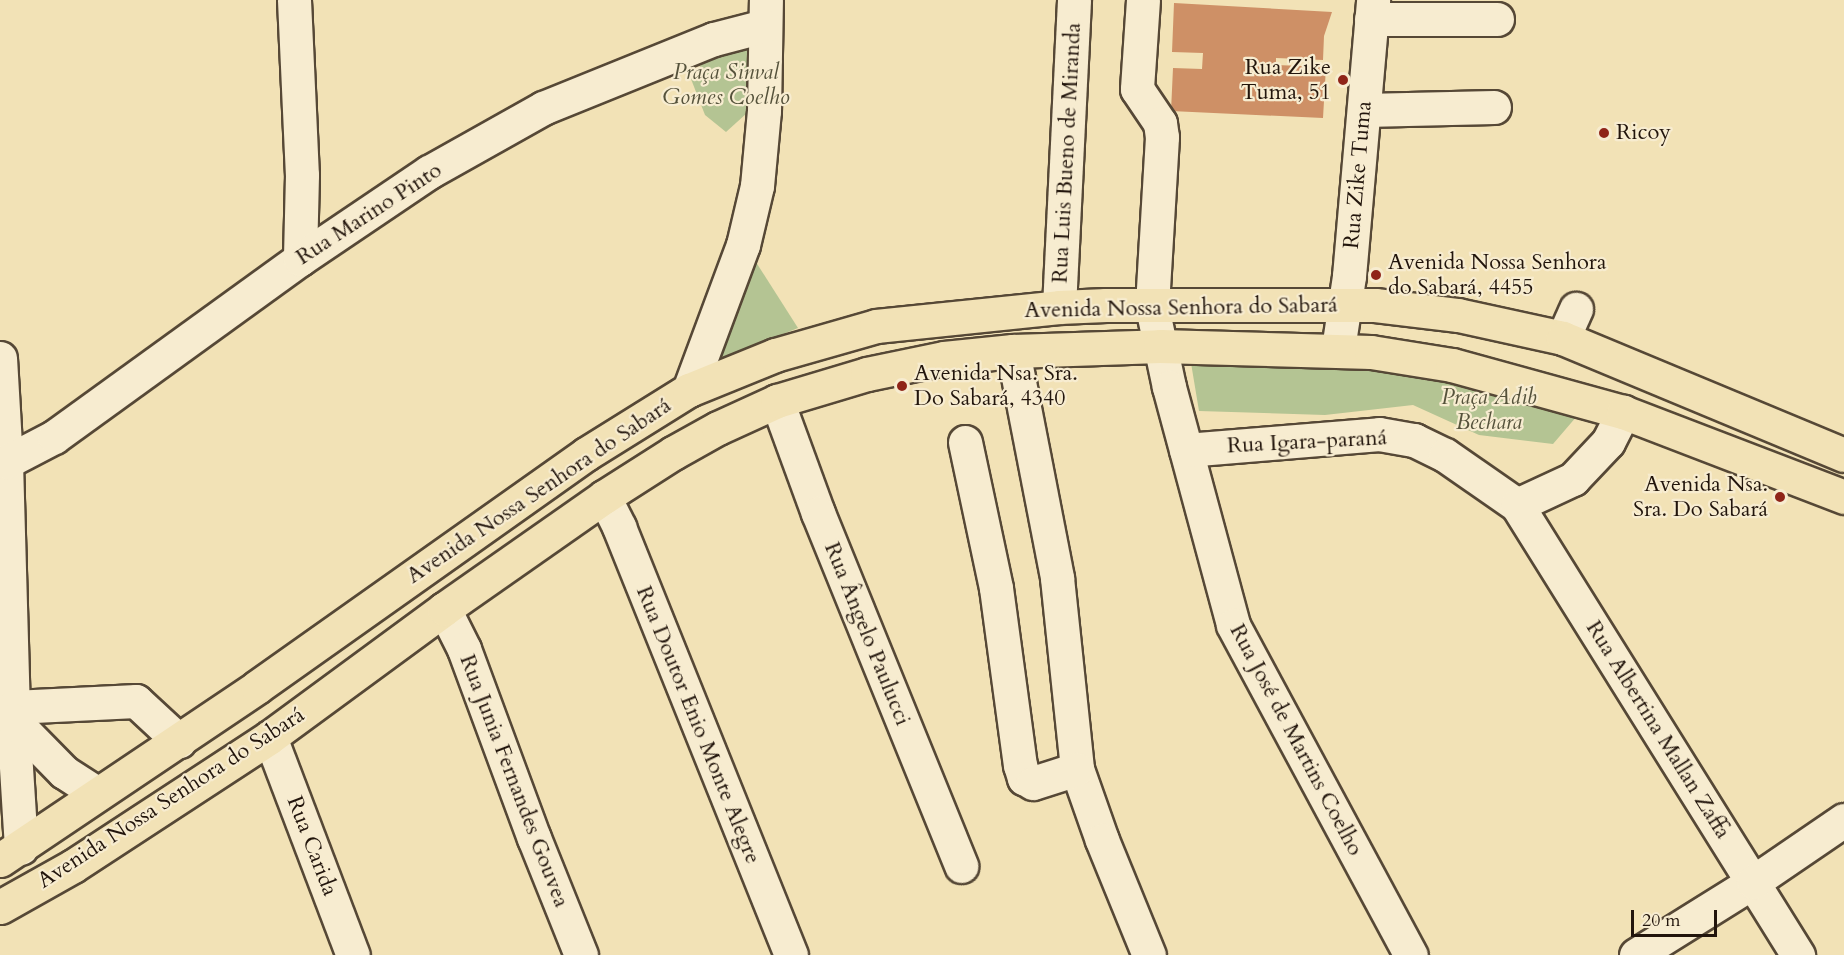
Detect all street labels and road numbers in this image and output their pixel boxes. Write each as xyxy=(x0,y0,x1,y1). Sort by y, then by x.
street label: Rua Luis Bueno de Miranda xyxy=(1047,22,1087,284)
street label: Rua Zike Tuma xyxy=(1338,100,1378,250)
street label: Rua Marino Pinto xyxy=(291,157,447,271)
street label: Avenida Nossa Senhora do Sabará xyxy=(1024,292,1338,324)
street label: Avenida Nossa Senhora do Sabará xyxy=(402,392,676,590)
street label: Rua Igara-paraná xyxy=(1226,425,1388,459)
street label: Rua Ângelo Paulucci xyxy=(818,539,916,729)
street label: Rua Doutor Enio Monte Alegre xyxy=(630,582,766,868)
street label: Rua Albertina Mallan Zaffa xyxy=(1580,616,1736,844)
street label: Rua José de Martins Coelho xyxy=(1224,620,1368,860)
street label: Rua Junia Fernandes Gouvea xyxy=(454,651,574,911)
street label: Avenida Nossa Senhora do Sabará xyxy=(32,702,310,894)
street label: Rua Carida xyxy=(281,792,343,900)

